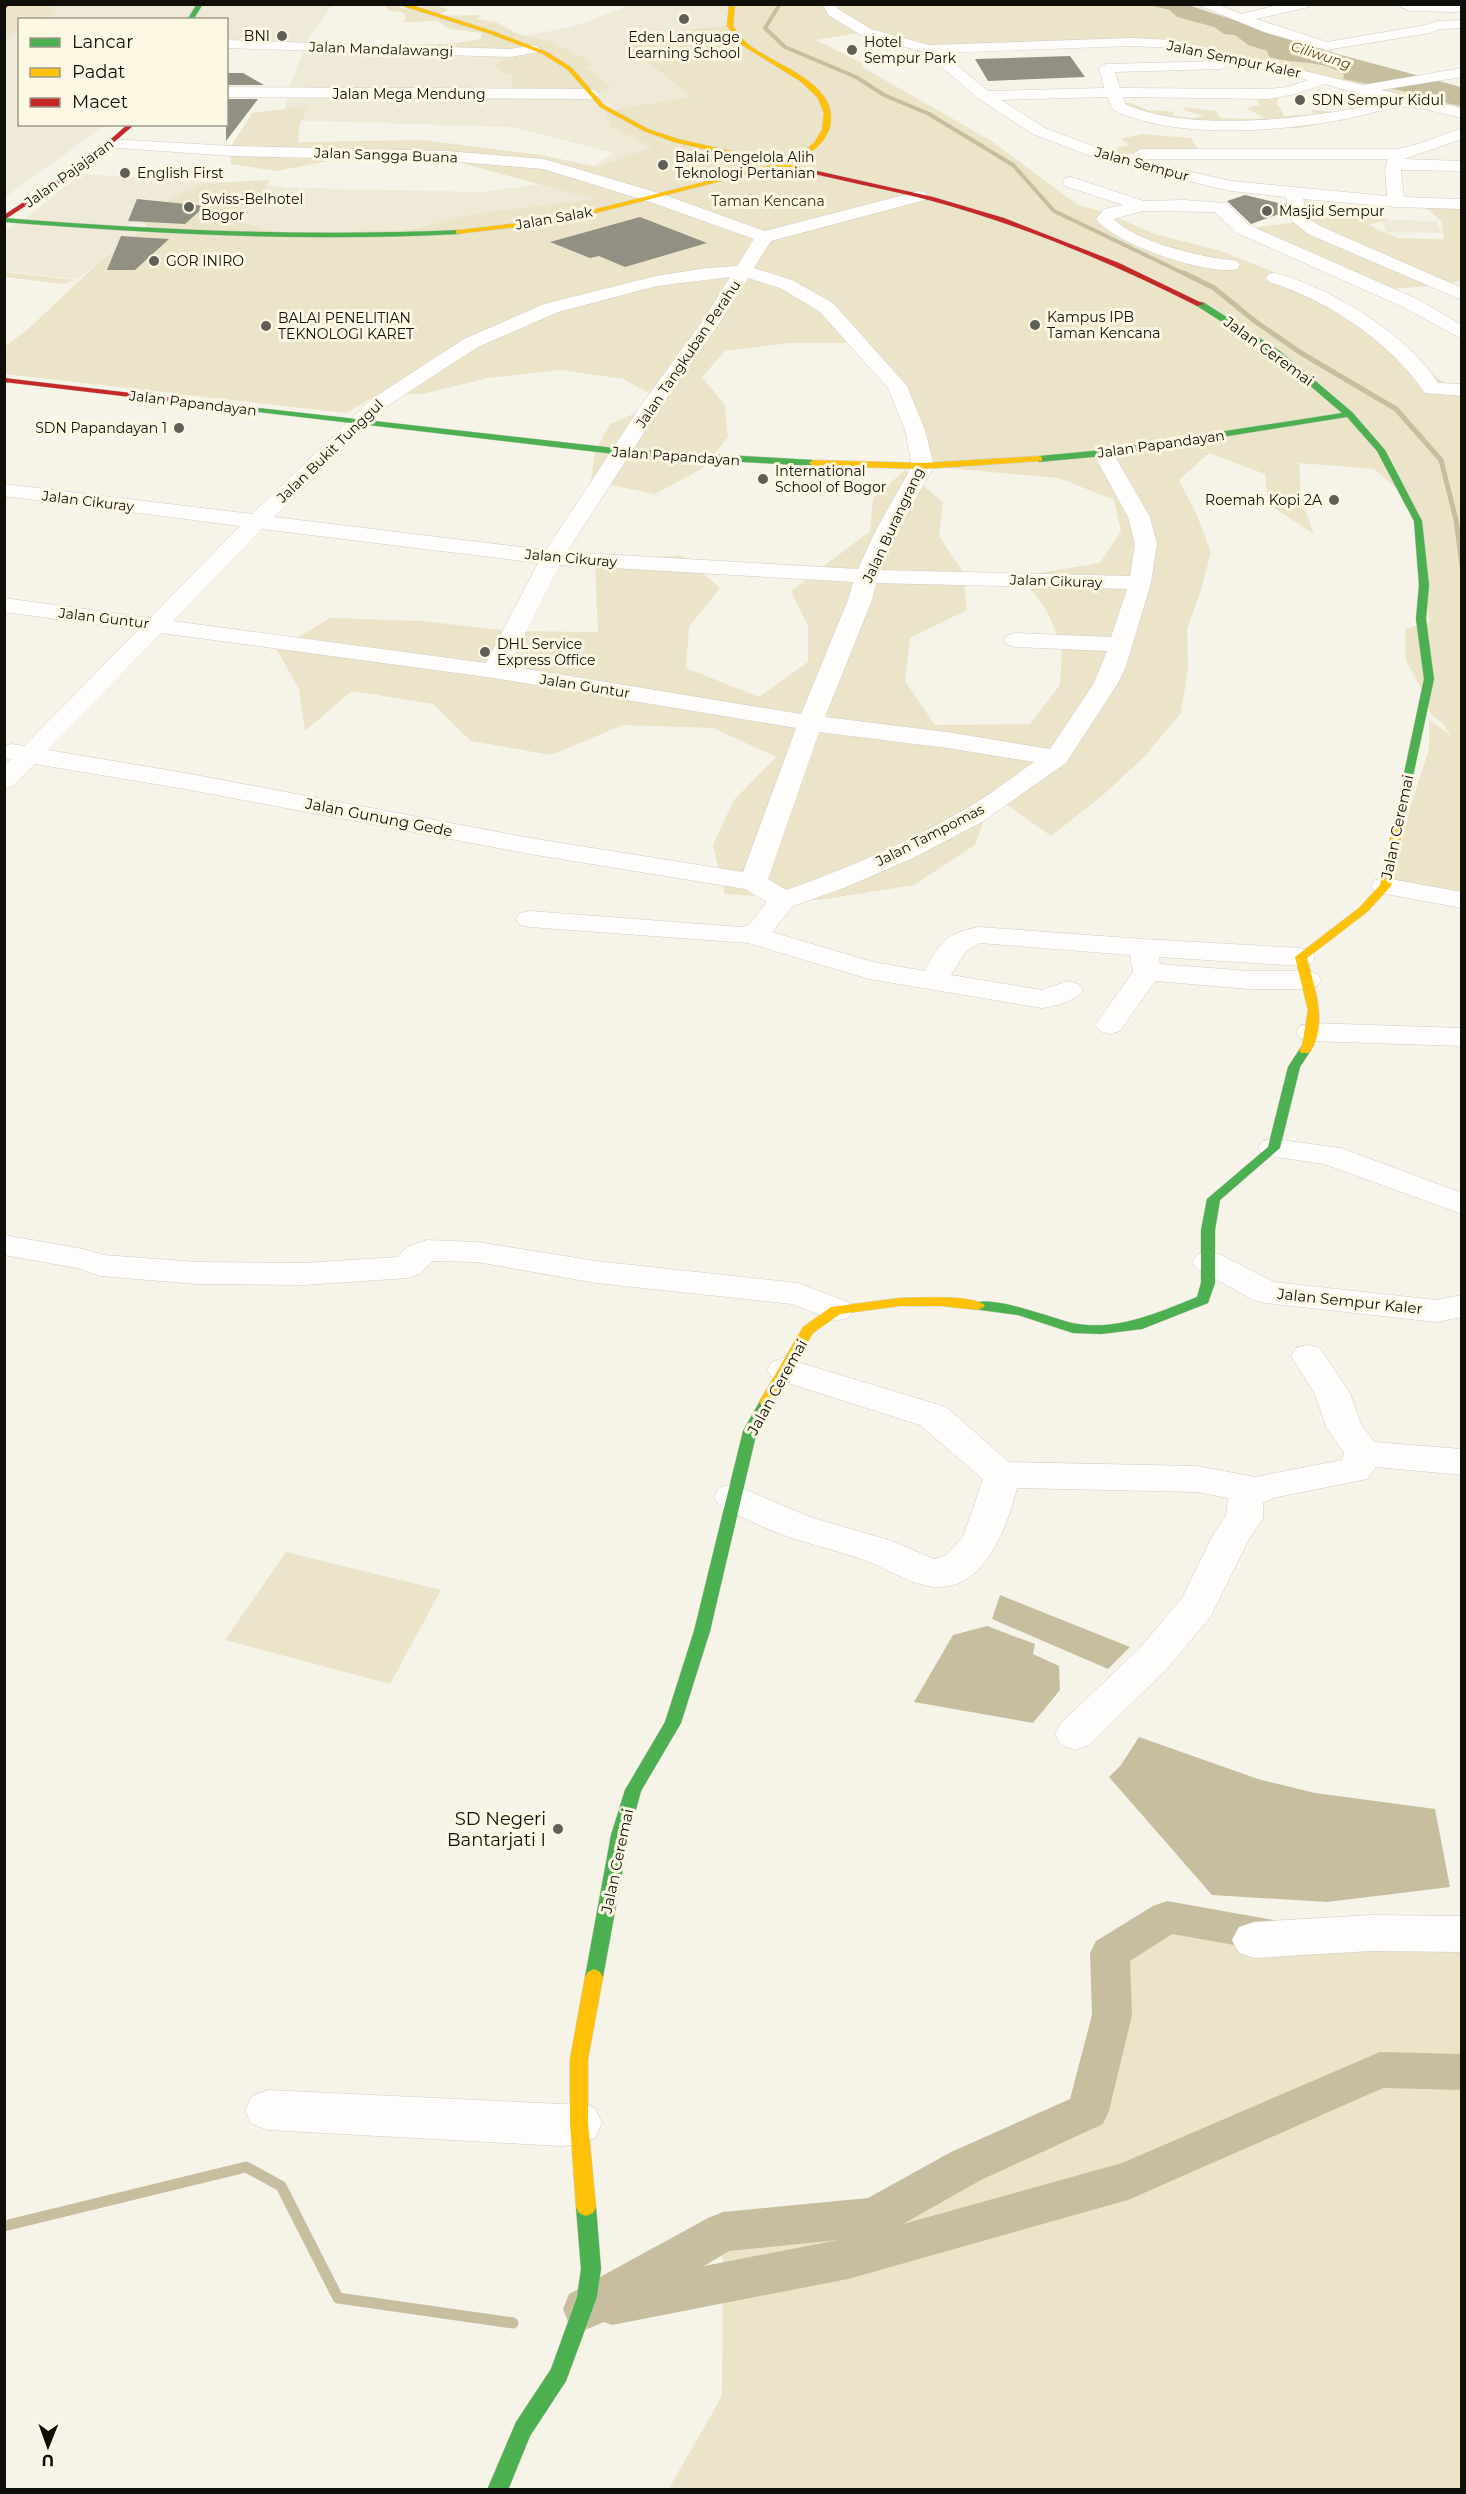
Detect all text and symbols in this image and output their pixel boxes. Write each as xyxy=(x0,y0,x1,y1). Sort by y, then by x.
marker: Eden Language Learning School xyxy=(677,12,691,26)
legend xyxy=(18,18,228,126)
place label: BNI xyxy=(244,27,270,45)
place label: Eden Language Learning School xyxy=(627,28,741,62)
marker: BNI xyxy=(275,29,289,43)
text: Lancar xyxy=(72,31,133,53)
place label: Hotel Sempur Park xyxy=(864,33,957,67)
street label: Jalan Sempur Kaler xyxy=(1164,36,1303,82)
street label: Jalan Mandalawangi xyxy=(308,37,453,61)
water label: Ciliwung xyxy=(1289,37,1353,73)
marker: Hotel Sempur Park xyxy=(845,43,859,57)
text: Padat xyxy=(72,61,125,83)
street label: Jalan Mega Mendung xyxy=(331,85,486,103)
text: Macet xyxy=(72,91,128,113)
place label: SDN Sempur Kidul xyxy=(1312,91,1444,109)
marker: SDN Sempur Kidul xyxy=(1293,93,1307,107)
street label: Jalan Pajajaran xyxy=(20,135,117,212)
street label: Jalan Sangga Buana xyxy=(313,143,458,167)
street label: Jalan Sempur xyxy=(1092,143,1191,185)
place label: Balai Pengelola Alih Teknologi Pertanian xyxy=(675,148,816,182)
marker: Balai Pengelola Alih Teknologi Pertanian xyxy=(656,158,670,172)
place label: English First xyxy=(137,164,224,182)
marker: English First xyxy=(118,166,132,180)
place label: Swiss-Belhotel Bogor xyxy=(201,190,303,224)
park label: Taman Kencana xyxy=(711,192,825,210)
marker: Swiss-Belhotel Bogor xyxy=(182,200,196,214)
street label: Jalan Salak xyxy=(513,202,594,234)
place label: Masjid Sempur xyxy=(1279,202,1385,220)
marker: Masjid Sempur xyxy=(1260,204,1274,218)
place label: GOR INIRO xyxy=(166,252,244,270)
marker: GOR INIRO xyxy=(147,254,161,268)
street label: Jalan Tangkuban Perahu xyxy=(631,277,744,432)
place label: Kampus IPB Taman Kencana xyxy=(1047,308,1161,342)
place label: BALAI PENELITIAN TEKNOLOGI KARET xyxy=(278,309,414,343)
street label: Jalan Ceremai xyxy=(1220,311,1318,390)
marker: Kampus IPB Taman Kencana xyxy=(1028,318,1042,332)
marker: BALAI PENELITIAN TEKNOLOGI KARET xyxy=(259,319,273,333)
street label: Jalan Papandayan xyxy=(127,386,258,420)
street label: Jalan Bukit Tunggul xyxy=(272,396,387,507)
place label: SDN Papandayan 1 xyxy=(35,419,167,437)
marker: SDN Papandayan 1 xyxy=(172,421,186,435)
street label: Jalan Papandayan xyxy=(1095,426,1226,462)
street label: Jalan Papandayan xyxy=(610,442,741,469)
place label: International School of Bogor xyxy=(775,462,887,496)
street label: Jalan Burangrang xyxy=(858,464,928,586)
marker: International School of Bogor xyxy=(756,472,770,486)
street label: Jalan Cikuray xyxy=(40,486,135,516)
place label: Roemah Kopi 2A xyxy=(1205,491,1323,509)
marker: Roemah Kopi 2A xyxy=(1327,493,1341,507)
street label: Jalan Cikuray xyxy=(523,545,618,571)
street label: Jalan Cikuray xyxy=(1009,570,1103,592)
street label: Jalan Guntur xyxy=(57,603,151,633)
place label: DHL Service Express Office xyxy=(497,635,596,669)
marker: DHL Service Express Office xyxy=(478,645,492,659)
street label: Jalan Guntur xyxy=(538,670,632,702)
street label: Jalan Ceremai xyxy=(1376,773,1417,882)
street label: Jalan Gunung Gede xyxy=(303,793,454,841)
street label: Jalan Tampomas xyxy=(872,800,987,871)
street label: Jalan Sempur Kaler xyxy=(1275,1284,1424,1318)
street label: Jalan Ceremai xyxy=(742,1336,811,1439)
street label: Jalan Ceremai xyxy=(596,1807,637,1916)
place label: SD Negeri Bantarjati I xyxy=(447,1808,546,1851)
marker: SD Negeri Bantarjati I xyxy=(551,1822,565,1836)
north arrow xyxy=(18,2416,78,2476)
text: U xyxy=(41,2451,54,2470)

